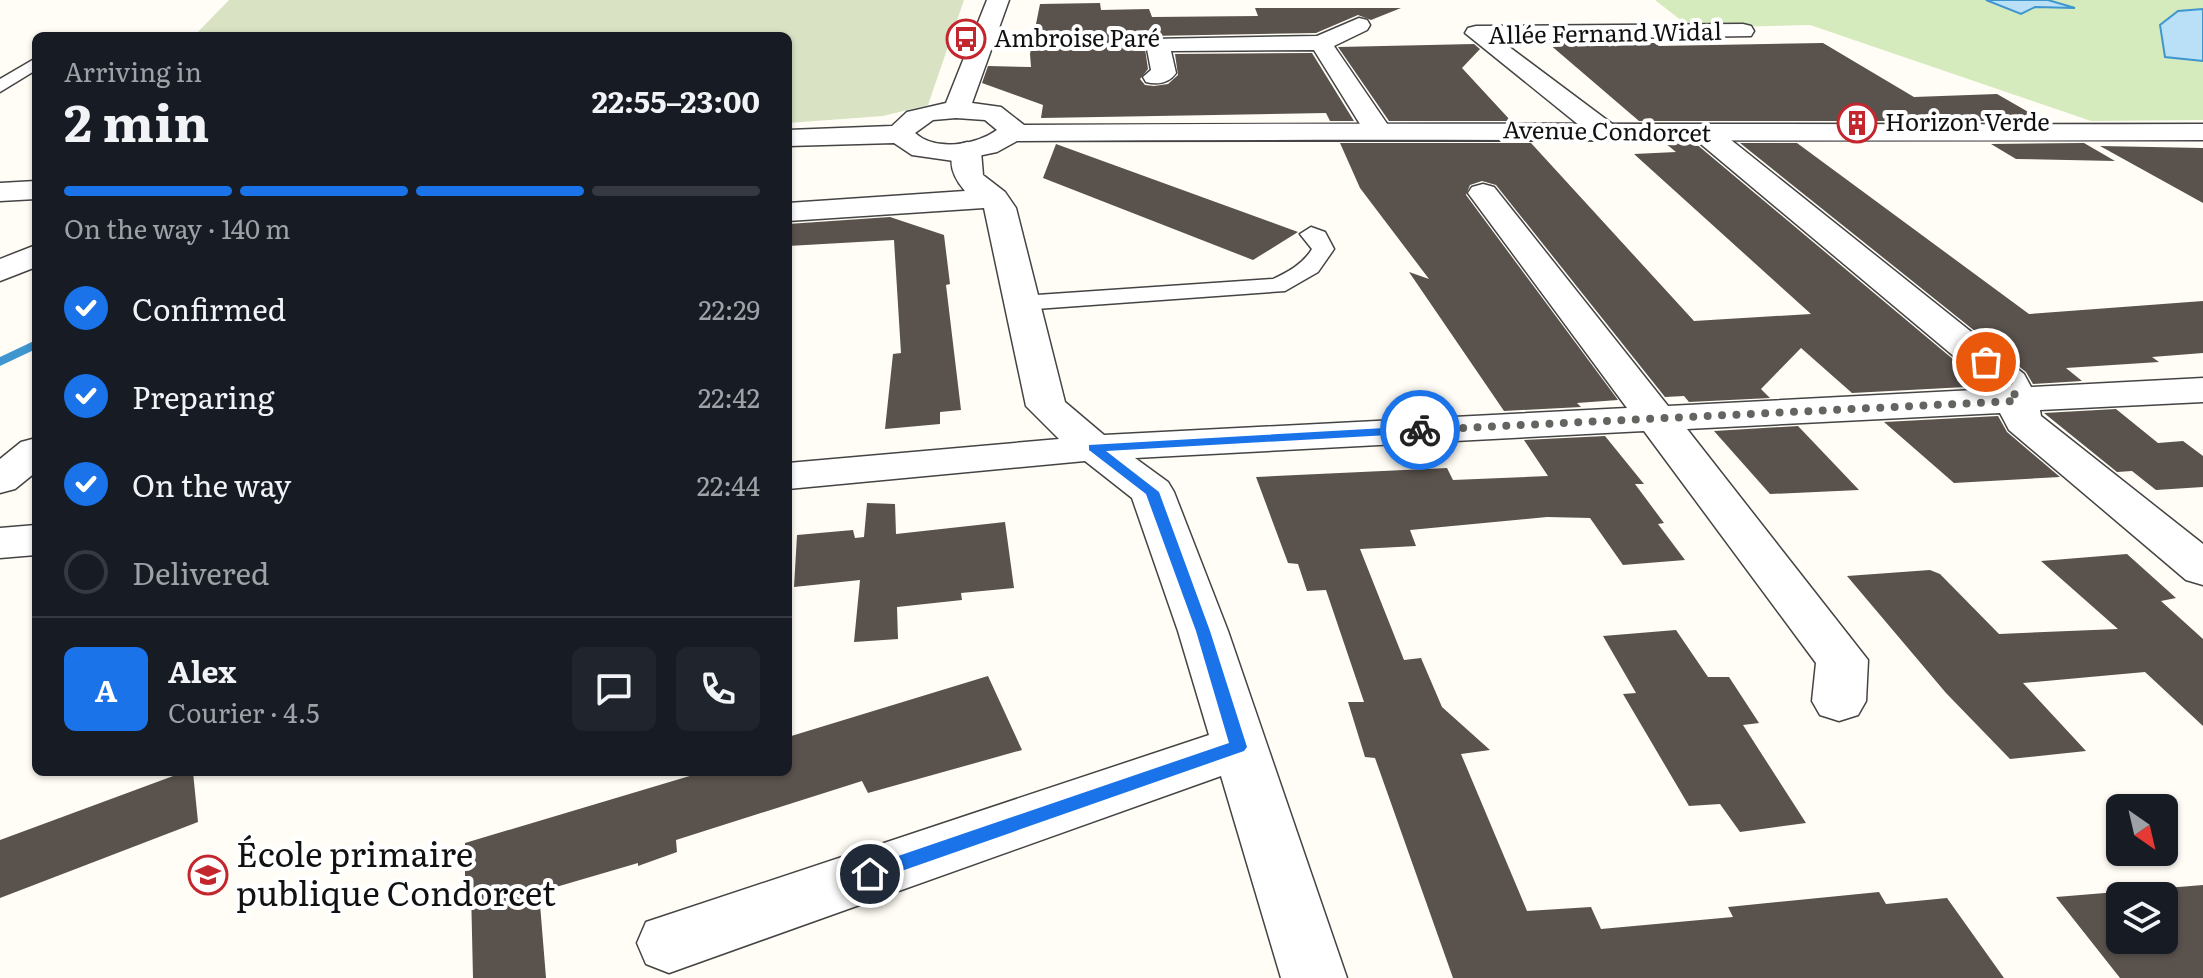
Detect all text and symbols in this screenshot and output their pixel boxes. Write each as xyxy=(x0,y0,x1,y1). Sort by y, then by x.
street label: Allée Fernand Widal xyxy=(1488,12,1722,51)
bus stop icon: Ambroise Paré xyxy=(945,18,987,60)
place label: Ambroise Paré xyxy=(994,19,1160,54)
text: Arriving in xyxy=(64,51,202,90)
text: 22:55–23:00 xyxy=(592,78,760,122)
text: 2 min xyxy=(64,81,209,158)
building icon: Horizon Verde xyxy=(1836,102,1878,144)
place label: Horizon Verde xyxy=(1885,103,2050,138)
street label: Avenue Condorcet xyxy=(1503,110,1712,149)
text: On the way · 140 m xyxy=(64,208,290,247)
icon: check xyxy=(64,286,108,330)
text: Confirmed xyxy=(132,286,286,330)
text: 22:29 xyxy=(698,289,760,328)
pin xyxy=(1952,328,2020,396)
icon: bag xyxy=(1964,340,2008,384)
icon: check xyxy=(64,374,108,418)
text: Preparing xyxy=(132,374,274,418)
text: 22:42 xyxy=(698,377,760,416)
courier xyxy=(1380,390,1460,470)
icon: bike xyxy=(1398,408,1442,452)
icon: check xyxy=(64,462,108,506)
text: On the way xyxy=(132,462,291,506)
text: 22:44 xyxy=(697,465,760,504)
text: Delivered xyxy=(132,550,269,594)
button: chat xyxy=(572,647,656,731)
button: phone xyxy=(676,647,760,731)
text: Alex xyxy=(168,648,236,692)
text: A xyxy=(95,667,117,711)
text: Courier · 4.5 xyxy=(168,692,320,731)
north arrow xyxy=(2106,794,2178,866)
map controls xyxy=(2106,794,2178,954)
place label: École primaire publique Condorcet xyxy=(236,827,556,916)
pin xyxy=(836,840,904,908)
icon: home xyxy=(848,852,892,896)
school or university icon: École primaire publique Condorcet xyxy=(187,854,229,896)
button: layers xyxy=(2106,882,2178,954)

